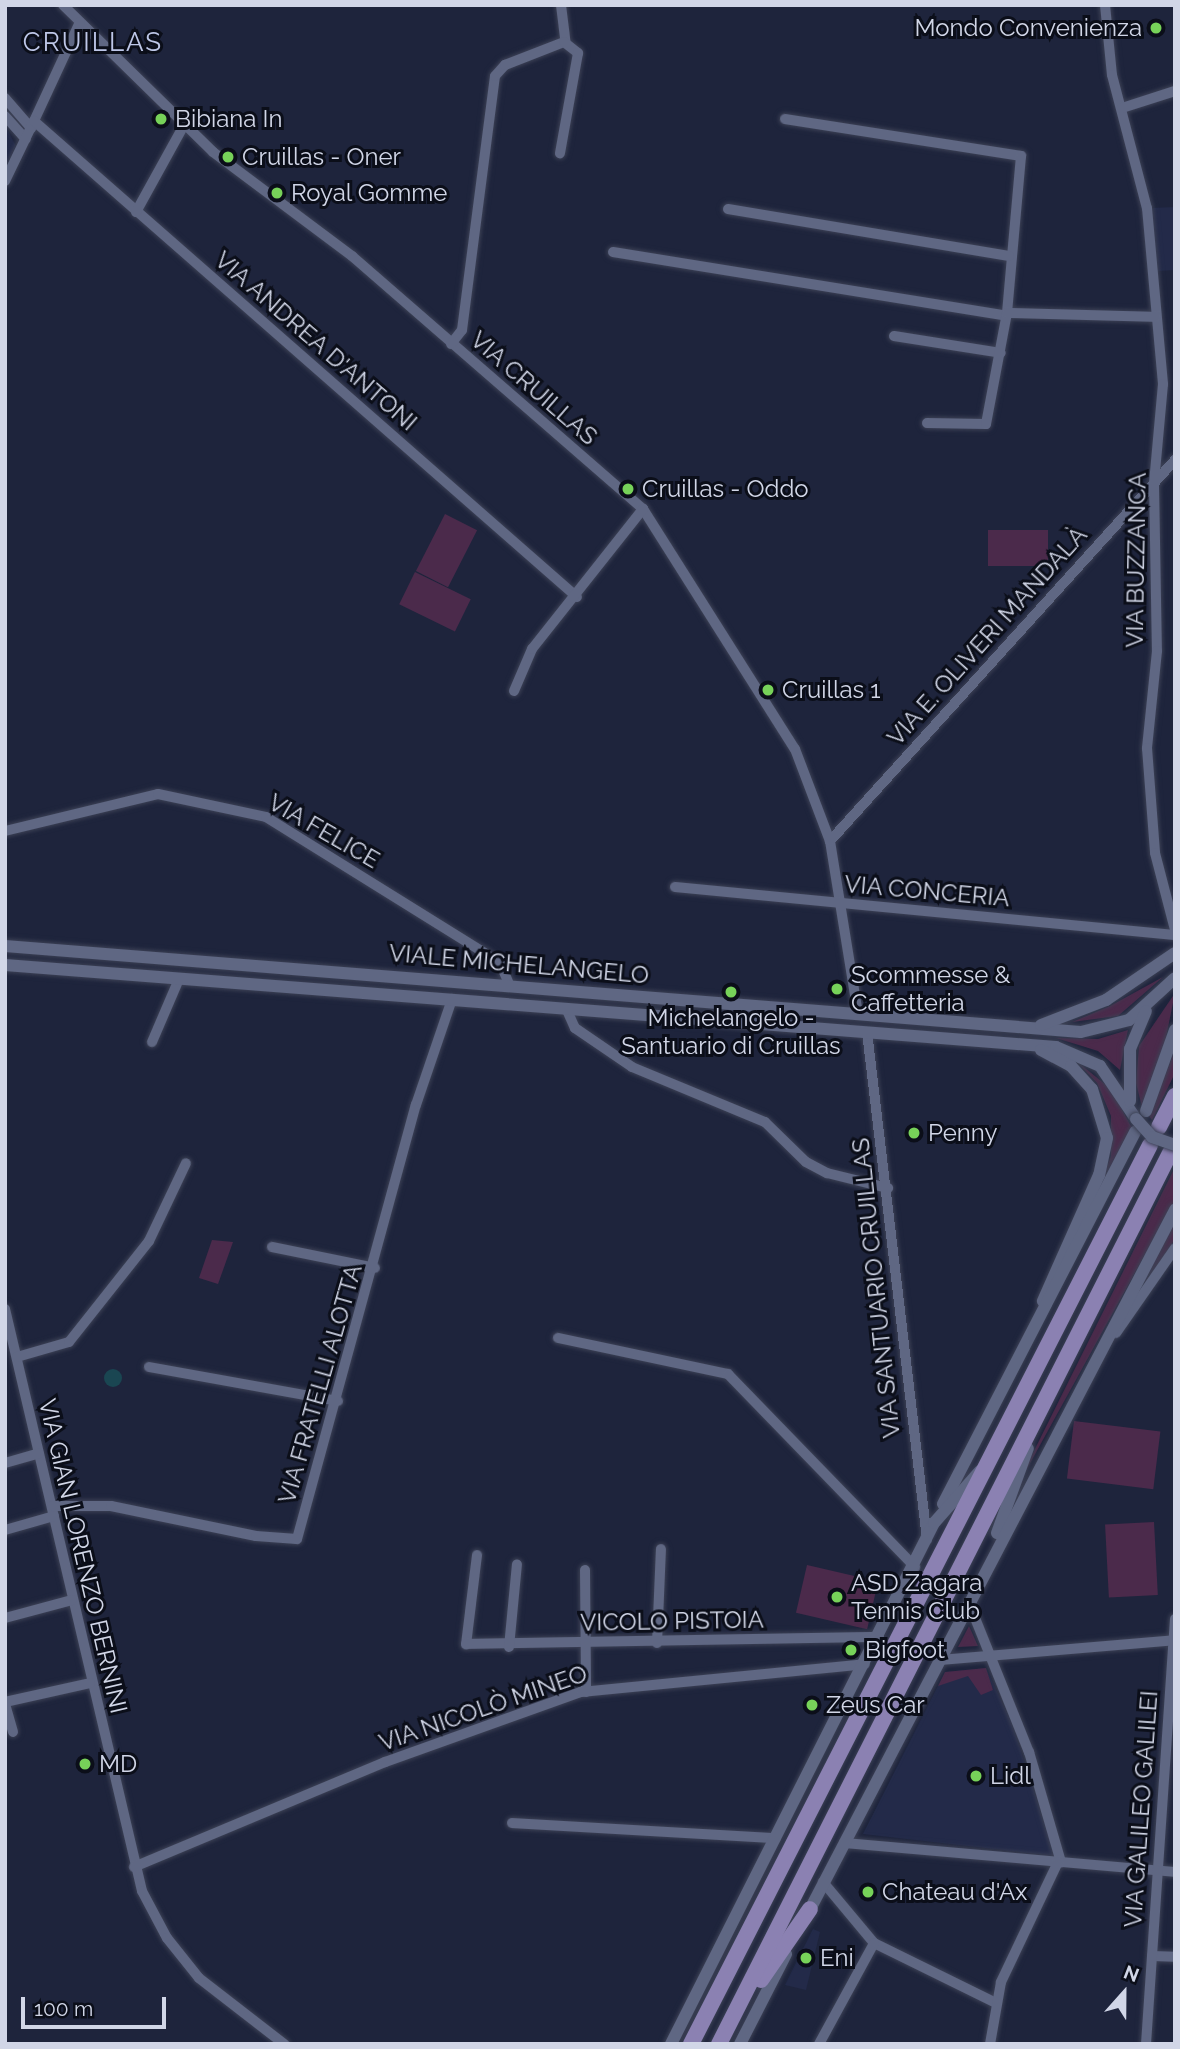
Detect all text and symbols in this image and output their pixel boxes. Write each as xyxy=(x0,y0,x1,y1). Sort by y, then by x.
place label: Mondo Convenienza xyxy=(914,14,1142,42)
marker: Mondo Convenienza xyxy=(1148,20,1164,36)
district label: CRUILLAS xyxy=(24,27,162,59)
place label: Bibiana In xyxy=(175,105,282,133)
marker: Bibiana In xyxy=(153,111,169,127)
place label: Cruillas - Oner xyxy=(242,143,401,171)
marker: Cruillas - Oner xyxy=(220,149,236,165)
place label: Royal Gomme xyxy=(291,179,448,207)
marker: Royal Gomme xyxy=(269,185,285,201)
street label: VIA ANDREA D'ANTONI xyxy=(208,245,424,437)
street label: VIA CRUILLAS xyxy=(464,325,604,451)
street label: VIA BUZZANCA xyxy=(1120,472,1152,648)
place label: Cruillas - Oddo xyxy=(642,475,809,503)
marker: Cruillas - Oddo xyxy=(620,481,636,497)
street label: VIA E. OLIVERI MANDALÀ xyxy=(881,520,1093,752)
place label: Cruillas 1 xyxy=(782,676,880,704)
marker: Cruillas 1 xyxy=(760,682,776,698)
street label: VIA FELICE xyxy=(263,787,385,875)
street label: VIA CONCERIA xyxy=(843,869,1011,913)
street label: VIALE MICHELANGELO xyxy=(388,938,650,990)
place label: Scommesse & Caffetteria xyxy=(851,961,1011,1017)
marker: Scommesse & Caffetteria xyxy=(829,981,845,997)
marker: Michelangelo - Santuario di Cruillas xyxy=(723,984,739,1000)
place label: Michelangelo - Santuario di Cruillas xyxy=(621,1004,841,1060)
place label: Penny xyxy=(928,1119,998,1147)
marker: Penny xyxy=(906,1125,922,1141)
street label: VIA SANTUARIO CRUILLAS xyxy=(846,1136,906,1440)
street label: VIA FRATELLI ALOTTA xyxy=(272,1260,368,1508)
street label: VIA GIAN LORENZO BERNINI xyxy=(33,1395,133,1717)
place label: ASD Zagara Tennis Club xyxy=(851,1569,982,1625)
marker: ASD Zagara Tennis Club xyxy=(829,1589,845,1605)
street label: VICOLO PISTOIA xyxy=(580,1605,764,1637)
place label: Bigfoot xyxy=(865,1636,945,1664)
marker: Bigfoot xyxy=(843,1642,859,1658)
street label: VIA NICOLÒ MINEO xyxy=(375,1659,591,1757)
street label: VIA GALILEO GALILEI xyxy=(1118,1689,1164,1929)
place label: Zeus Car xyxy=(826,1691,925,1719)
marker: Zeus Car xyxy=(804,1697,820,1713)
place label: MD xyxy=(99,1750,137,1778)
marker: MD xyxy=(77,1756,93,1772)
place label: Lidl xyxy=(990,1762,1031,1790)
marker: Lidl xyxy=(968,1768,984,1784)
place label: Chateau d'Ax xyxy=(882,1878,1027,1906)
marker: Chateau d'Ax xyxy=(860,1884,876,1900)
place label: Eni xyxy=(820,1944,854,1972)
marker: Eni xyxy=(798,1950,814,1966)
north arrow xyxy=(1089,1958,1159,2028)
text: N xyxy=(1121,1961,1142,1986)
scale bar xyxy=(24,1982,170,2026)
text: 100 m xyxy=(34,1996,93,2021)

